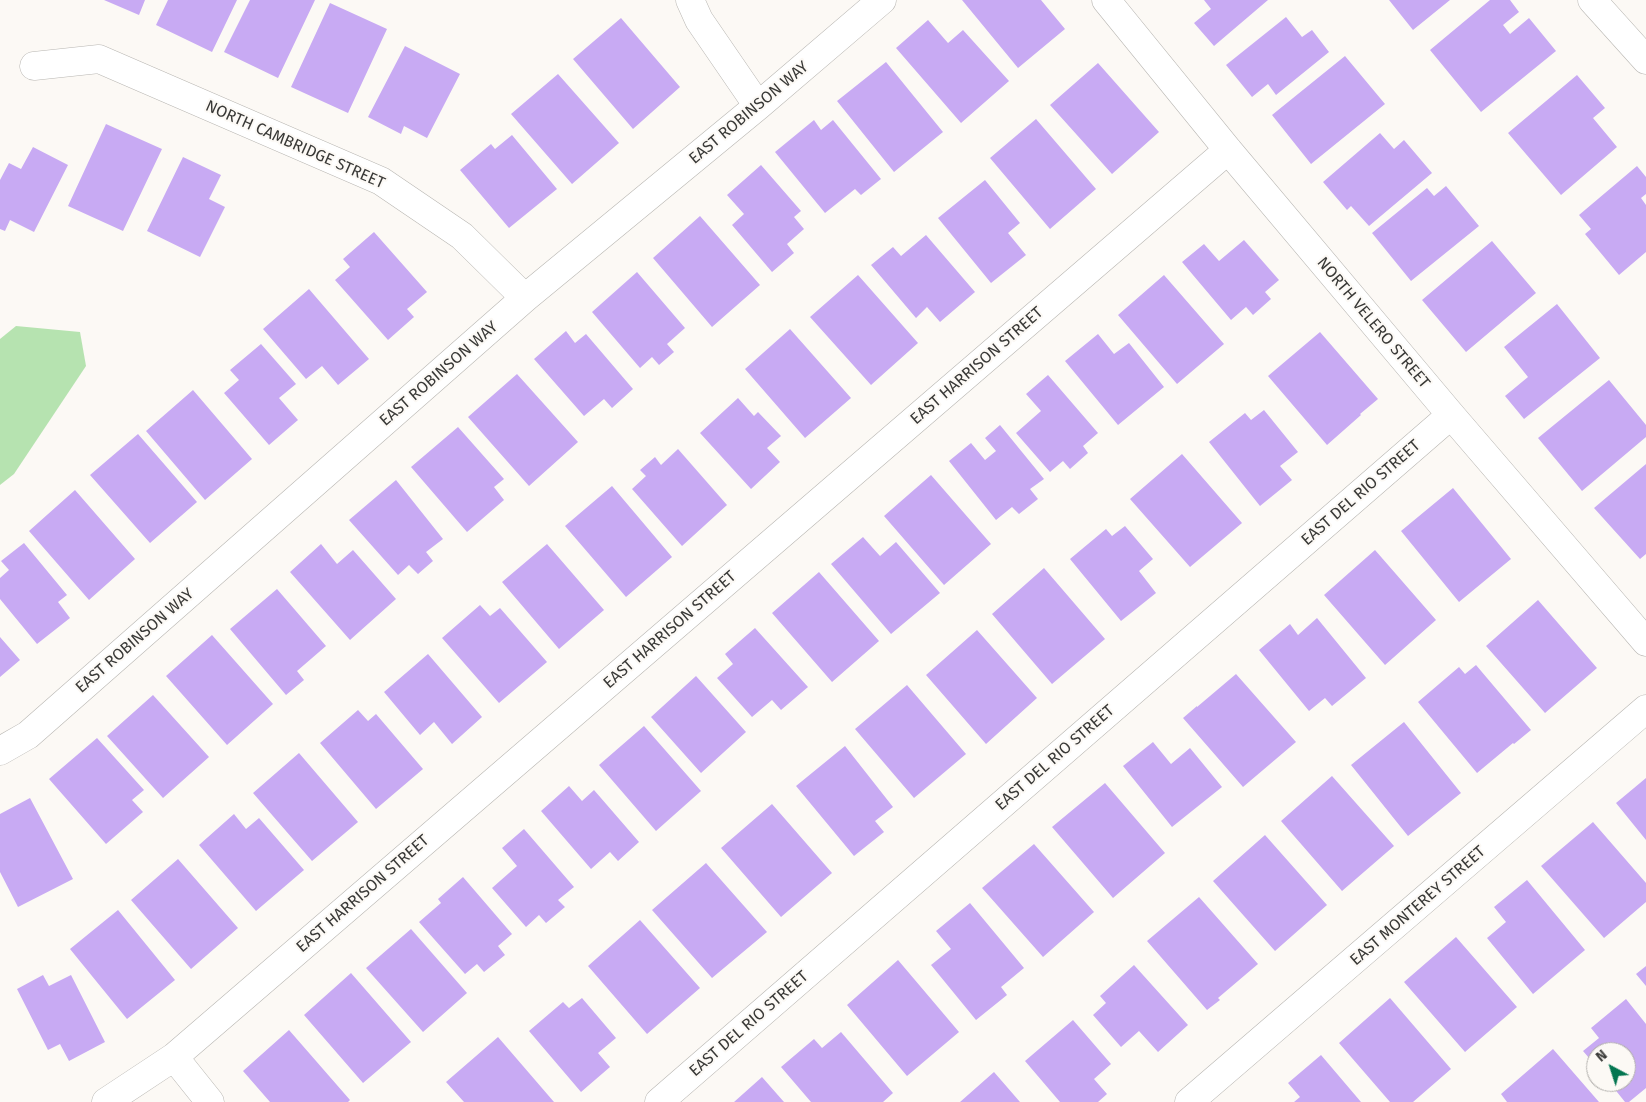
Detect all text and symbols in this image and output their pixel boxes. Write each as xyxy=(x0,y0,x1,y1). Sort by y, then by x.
street label: EAST ROBINSON WAY xyxy=(685,57,813,169)
street label: NORTH CAMBRIDGE STREET xyxy=(202,97,388,193)
street label: NORTH VELERO STREET xyxy=(1313,254,1433,392)
street label: EAST HARRISON STREET xyxy=(907,303,1047,429)
street label: EAST ROBINSON WAY xyxy=(376,318,502,430)
street label: EAST DEL RIO STREET xyxy=(1298,436,1424,550)
street label: EAST HARRISON STREET xyxy=(600,567,740,693)
street label: EAST ROBINSON WAY xyxy=(72,585,198,697)
street label: EAST DEL RIO STREET xyxy=(992,701,1118,815)
street label: EAST HARRISON STREET xyxy=(293,831,433,957)
street label: EAST MONTEREY STREET xyxy=(1347,842,1489,970)
street label: EAST DEL RIO STREET xyxy=(686,967,812,1081)
north arrow xyxy=(1586,1042,1636,1092)
text: N xyxy=(1593,1046,1611,1065)

